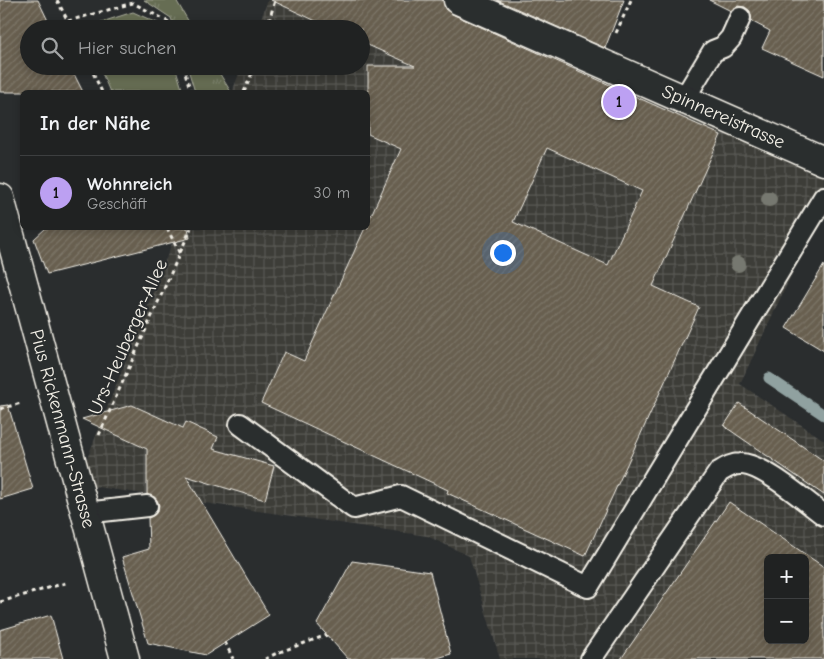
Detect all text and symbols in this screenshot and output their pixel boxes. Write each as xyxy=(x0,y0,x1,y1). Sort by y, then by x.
search box xyxy=(20,20,370,75)
icon: search xyxy=(38,34,66,62)
text: Hier suchen xyxy=(78,37,176,59)
street label: Spinnereistrasse xyxy=(659,80,788,153)
pin: 1 xyxy=(603,83,635,121)
text: In der Nähe xyxy=(40,111,150,135)
text: Wohnreich xyxy=(87,173,173,195)
text: 1 xyxy=(53,184,59,202)
text: 30 m xyxy=(314,184,350,202)
text: Geschäft xyxy=(87,195,147,213)
your location xyxy=(490,240,516,266)
street label: Urs-Heuberger-Allee xyxy=(84,256,172,418)
street label: Pius Rickenmann-Strasse xyxy=(25,327,100,531)
map controls xyxy=(764,554,809,644)
button: + xyxy=(764,554,809,599)
button: − xyxy=(764,599,809,644)

